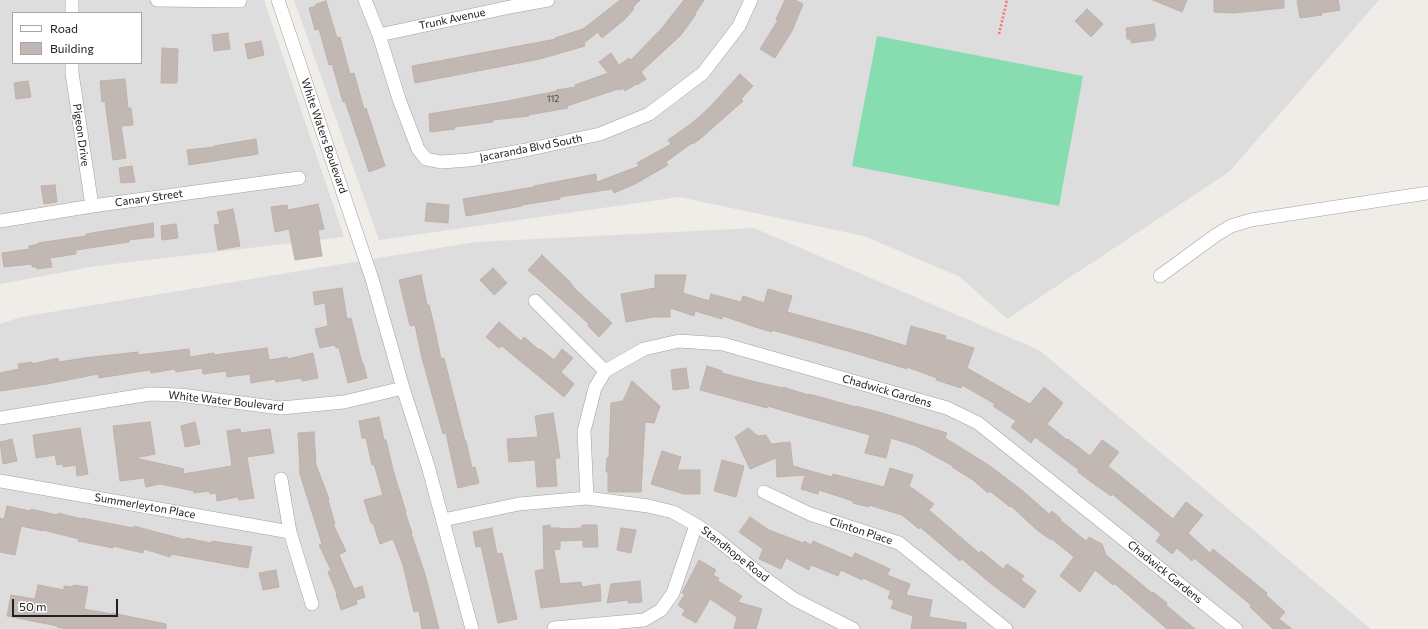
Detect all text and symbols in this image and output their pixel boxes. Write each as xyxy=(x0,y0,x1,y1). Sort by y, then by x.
street label: Trunk Avenue xyxy=(418,6,486,32)
legend xyxy=(12,12,142,64)
text: Road xyxy=(50,21,78,35)
text: Building xyxy=(50,41,94,55)
street label: White Waters Boulevard xyxy=(298,77,350,195)
house number: 112 xyxy=(547,94,559,104)
street label: Pigeon Drive xyxy=(70,103,92,167)
street label: Jacaranda Blvd South xyxy=(478,132,584,164)
street label: Canary Street xyxy=(114,187,184,209)
street label: Chadwick Gardens xyxy=(841,372,933,410)
street label: White Water Boulevard xyxy=(168,388,284,414)
street label: Summerleyton Place xyxy=(94,491,196,521)
street label: Clinton Place xyxy=(828,515,894,547)
street label: Standhope Road xyxy=(699,523,771,585)
street label: Chadwick Gardens xyxy=(1125,538,1205,606)
scale bar xyxy=(14,591,120,617)
text: 50 m xyxy=(19,599,47,613)

